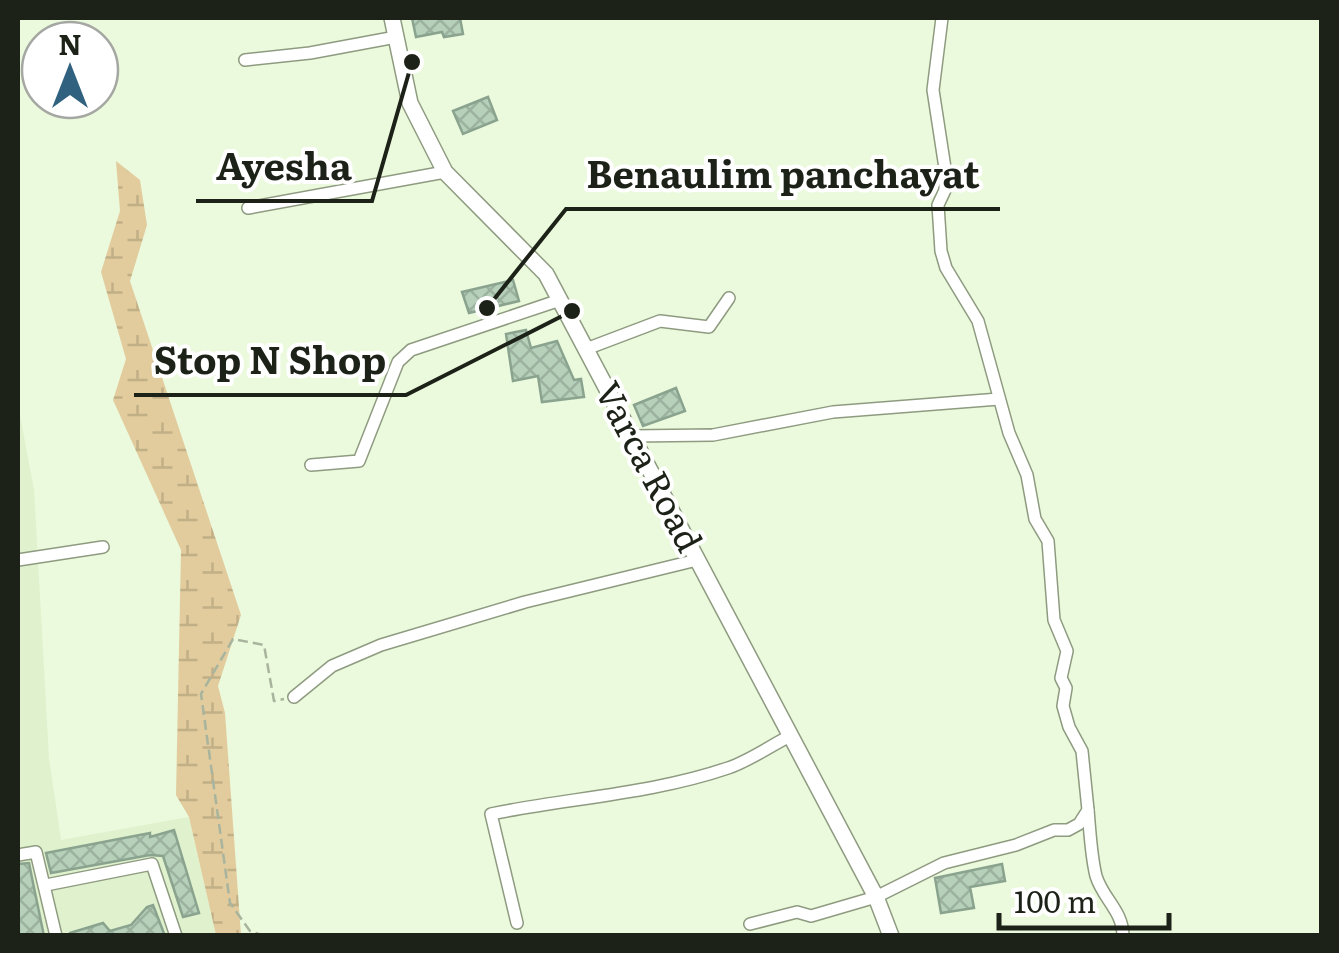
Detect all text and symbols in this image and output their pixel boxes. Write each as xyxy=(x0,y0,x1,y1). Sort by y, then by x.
north arrow xyxy=(20,20,120,120)
text: N xyxy=(58,22,82,64)
callout: Ayesha xyxy=(196,133,372,201)
text: Ayesha xyxy=(216,135,352,192)
callout: Benaulim panchayat xyxy=(566,141,1000,209)
text: Benaulim panchayat xyxy=(586,143,980,200)
callout: Stop N Shop xyxy=(134,327,406,395)
text: Stop N Shop xyxy=(154,329,386,386)
street label: Varca Road xyxy=(584,371,717,560)
scale bar xyxy=(999,868,1169,930)
text: 100 m xyxy=(1014,878,1096,922)

